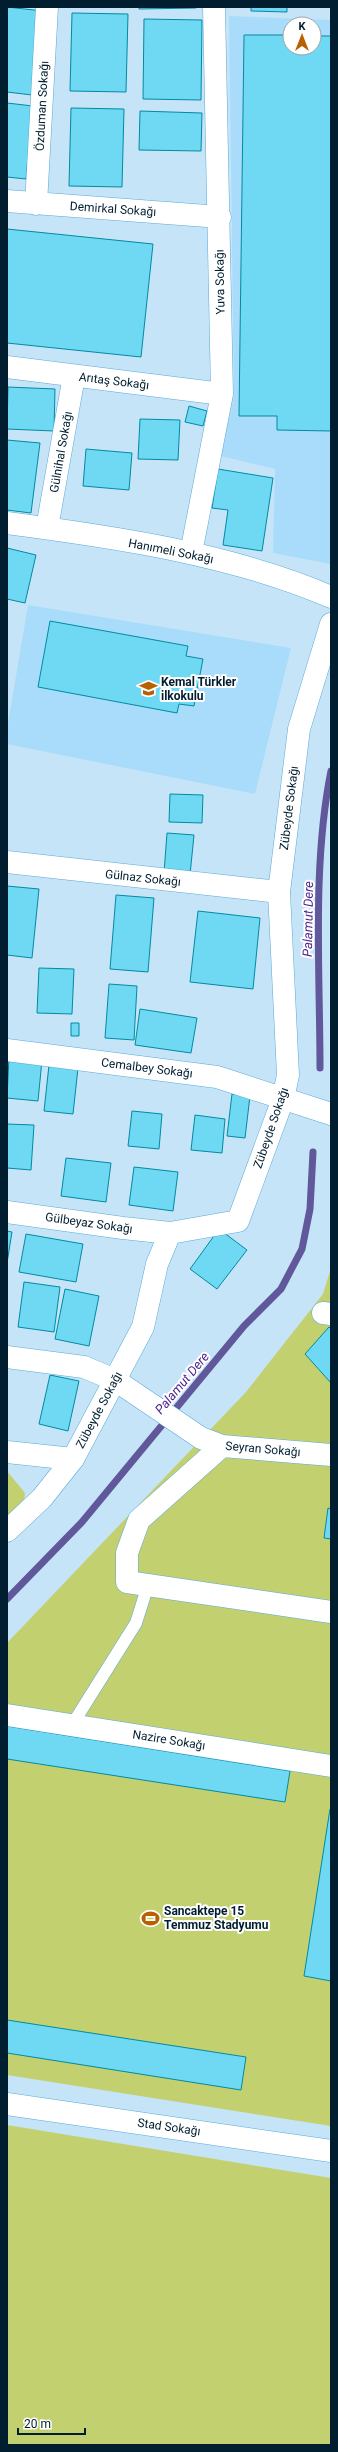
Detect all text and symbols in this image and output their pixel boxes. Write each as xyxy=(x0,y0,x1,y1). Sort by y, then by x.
north arrow xyxy=(282,16,322,56)
text: K xyxy=(299,20,307,33)
street label: Özduman Sokağı xyxy=(32,60,51,152)
street label: Demirkal Sokağı xyxy=(69,199,157,219)
street label: Yuva Sokağı xyxy=(212,249,228,315)
street label: Arıtaş Sokağı xyxy=(78,370,150,392)
street label: Gülnihal Sokağı xyxy=(47,410,75,494)
street label: Hanımeli Sokağı xyxy=(127,536,215,566)
place label: Kemal Türkler ilkokulu xyxy=(161,675,237,703)
school or university icon: Kemal Türkler ilkokulu xyxy=(138,679,158,699)
street label: Zübeyde Sokağı xyxy=(277,765,301,851)
street label: Gülnaz Sokağı xyxy=(104,867,182,889)
water label: Palamut Dere xyxy=(300,881,316,957)
street label: Cemalbey Sokağı xyxy=(100,1055,194,1081)
street label: Zübeyde Sokağı xyxy=(251,1086,291,1170)
street label: Gülbeyaz Sokağı xyxy=(44,1210,134,1236)
water label: Palamut Dere xyxy=(152,1349,212,1417)
street label: Zübeyde Sokağı xyxy=(73,1369,125,1451)
street label: Seyran Sokağı xyxy=(225,1439,301,1459)
street label: Nazire Sokağı xyxy=(132,1727,206,1753)
place label: Sancaktepe 15 Temmuz Stadyumu xyxy=(164,1904,269,1932)
sports icon: Sancaktepe 15 Temmuz Stadyumu xyxy=(141,1908,161,1928)
street label: Stad Sokağı xyxy=(137,2116,201,2138)
scale bar xyxy=(18,2410,85,2436)
text: 20 m xyxy=(24,2417,51,2431)

